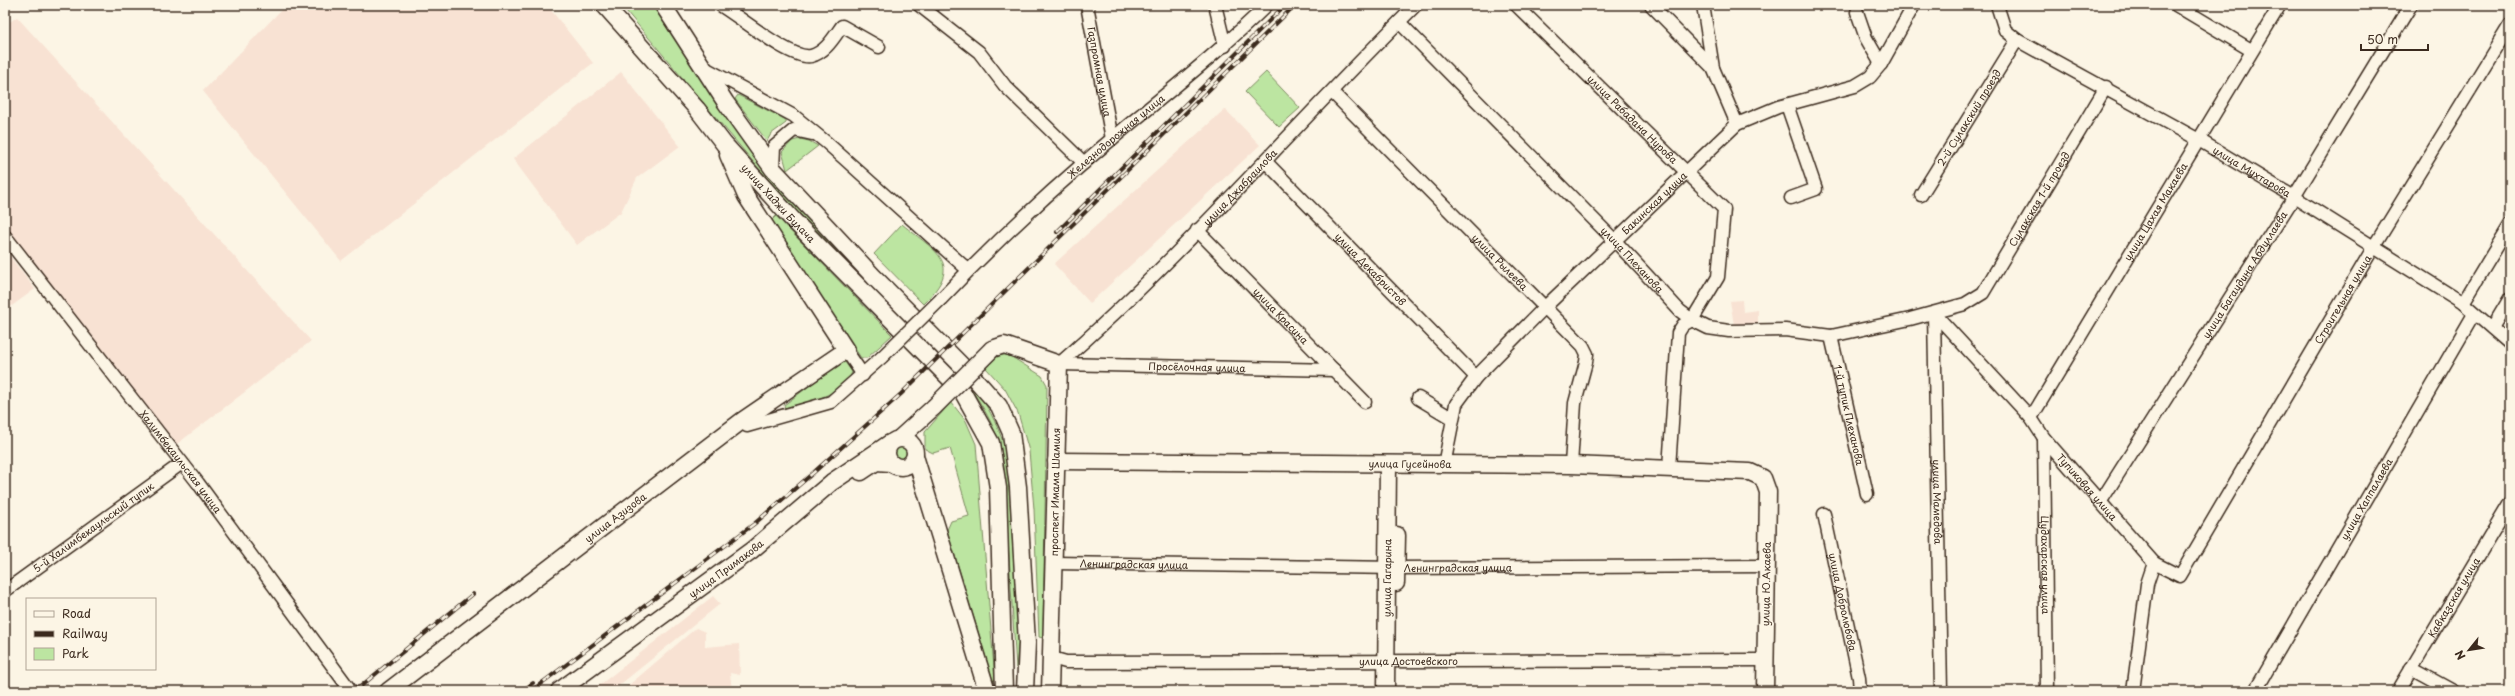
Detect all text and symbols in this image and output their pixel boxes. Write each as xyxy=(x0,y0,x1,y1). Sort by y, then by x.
street label: Газпромная улица xyxy=(1084,25,1116,119)
scale bar xyxy=(2361,26,2428,52)
text: 50 m xyxy=(2367,30,2398,48)
street label: 2-й Сулакский проезд xyxy=(1933,66,2004,169)
street label: улица Рабадана Нурова xyxy=(1584,71,1682,167)
street label: Железнодорожная улица xyxy=(1063,90,1168,181)
street label: улица Мухтарова xyxy=(2210,142,2294,201)
street label: улица Джабраилова xyxy=(1199,145,1280,229)
street label: Сулакская 1-й проезд xyxy=(2005,148,2073,249)
street label: улица Цахая Макаева xyxy=(2120,159,2191,263)
street label: улица Хаджи Булача xyxy=(738,160,820,246)
street label: Бакинская улица xyxy=(1618,167,1690,237)
street label: улица Багаудина Абдуллаева xyxy=(2198,207,2291,341)
street label: улица Плеханова xyxy=(1598,223,1668,296)
street label: улица Декабристов xyxy=(1332,229,1410,309)
street label: улица Рылеева xyxy=(1469,230,1532,294)
street label: Строительная улица xyxy=(2310,251,2375,347)
street label: улица Красина xyxy=(1250,284,1313,348)
street label: Просёлочная улица xyxy=(1148,358,1246,375)
street label: 1-й тупик Плеханова xyxy=(1831,363,1868,467)
street label: Халимбекаульская улица xyxy=(137,407,226,516)
street label: проспект Имама Шамиля xyxy=(1046,428,1063,556)
street label: Тупиковая улица xyxy=(2054,450,2122,524)
street label: улица Хаппалаева xyxy=(2336,454,2396,543)
street label: улица Гусейнова xyxy=(1368,455,1452,472)
street label: улица Мамедова xyxy=(1930,459,1946,545)
street label: 5-й Халимбекаульский тупик xyxy=(30,478,157,576)
street label: улица Азизова xyxy=(581,488,650,546)
street label: Цудахарская улица xyxy=(2037,516,2054,615)
street label: улица Примакова xyxy=(685,535,767,601)
street label: улица Гагарина xyxy=(1379,538,1394,617)
street label: улица Ю.Акаева xyxy=(1757,541,1774,626)
street label: улица Добролюбова xyxy=(1825,551,1861,653)
street label: Кавказская улица xyxy=(2424,554,2483,640)
street label: Ленинградская улица xyxy=(1080,555,1189,572)
street label: Ленинградская улица xyxy=(1404,559,1513,575)
legend xyxy=(26,598,156,670)
text: Road xyxy=(62,604,91,622)
text: Railway xyxy=(62,624,108,642)
north arrow xyxy=(2449,630,2489,670)
text: Park xyxy=(62,644,89,662)
text: N xyxy=(2450,647,2469,663)
street label: улица Достоевского xyxy=(1359,653,1458,668)

